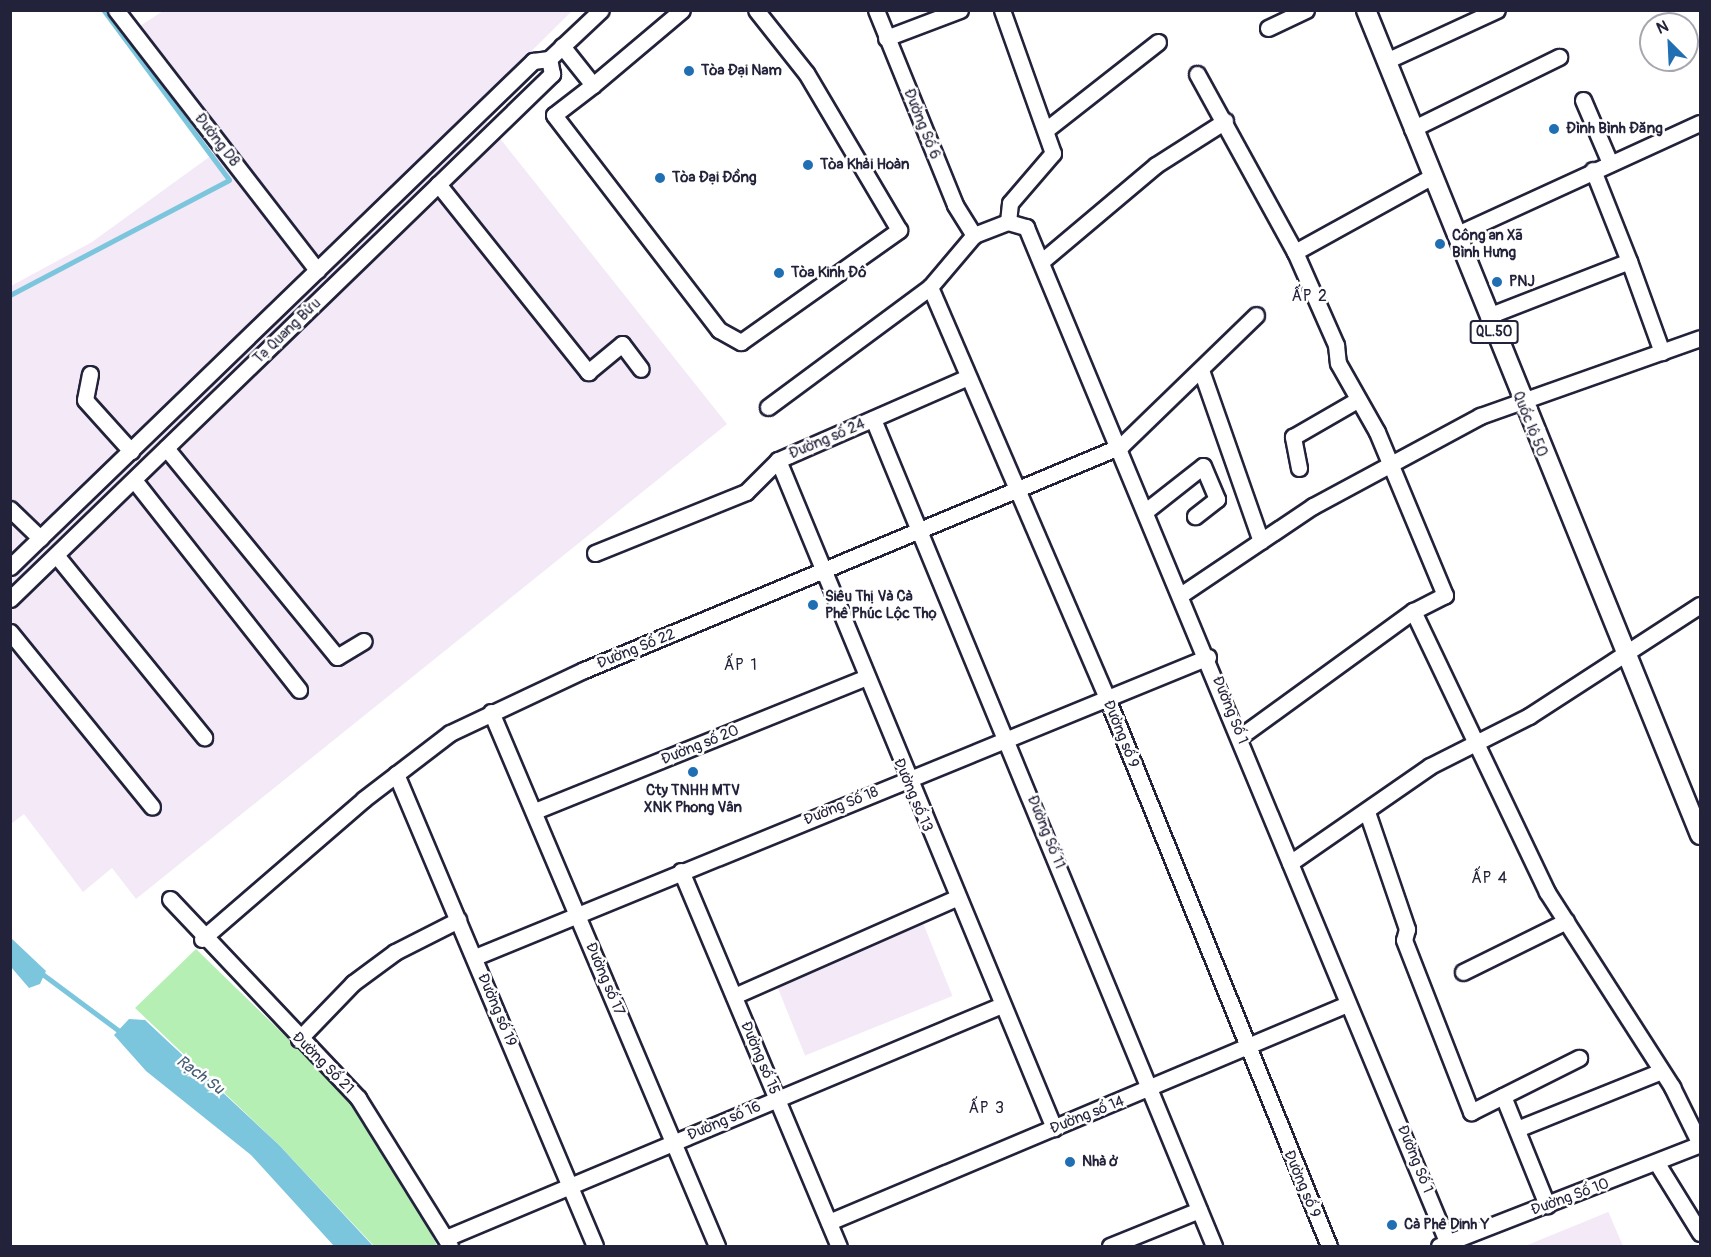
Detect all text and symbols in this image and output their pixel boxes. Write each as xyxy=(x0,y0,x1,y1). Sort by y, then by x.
north arrow xyxy=(1639,12,1699,72)
text: N xyxy=(1653,16,1671,39)
place label: Tòa Đại Nam xyxy=(701,62,782,80)
marker: Tòa Đại Nam xyxy=(682,64,696,78)
street label: Đường Số 6 xyxy=(900,86,944,162)
street label: Đường D8 xyxy=(191,110,243,170)
place label: Đình Bình Đăng xyxy=(1566,120,1663,138)
marker: Đình Bình Đăng xyxy=(1547,122,1561,136)
place label: Tòa Khải Hoàn xyxy=(820,156,909,174)
marker: Tòa Khải Hoàn xyxy=(801,158,815,172)
place label: Tòa Đại Đồng xyxy=(672,169,757,187)
marker: Tòa Đại Đồng xyxy=(653,171,667,185)
place label: Công an Xã Bình Hưng xyxy=(1452,226,1523,261)
marker: Công an Xã Bình Hưng xyxy=(1433,237,1447,251)
place label: Tòa Kinh Đô xyxy=(791,264,866,282)
marker: Tòa Kinh Đô xyxy=(772,266,786,280)
place label: PNJ xyxy=(1509,273,1535,291)
marker: PNJ xyxy=(1490,275,1504,289)
district label: ẤP 2 xyxy=(1292,286,1328,306)
street label: Tạ Quang Bửu xyxy=(249,294,325,368)
road number: QL.50 xyxy=(1468,321,1520,343)
street label: Quốc lộ 50 xyxy=(1509,389,1551,459)
street label: Đường số 24 xyxy=(786,415,868,463)
place label: Siêu Thị Và Cà Phê Phúc Lộc Thọ xyxy=(825,587,937,622)
marker: Siêu Thị Và Cà Phê Phúc Lộc Thọ xyxy=(806,598,820,612)
street label: Đường Số 22 xyxy=(594,625,678,673)
district label: ẤP 1 xyxy=(724,655,758,675)
street label: Đường Số 1 xyxy=(1208,673,1252,747)
street label: Đường số 9 xyxy=(1099,697,1143,771)
street label: Đường số 20 xyxy=(658,721,742,769)
street label: Đường số 13 xyxy=(889,756,937,834)
marker: Cty TNHH MTV XNK Phong Vân xyxy=(686,765,700,779)
place label: Cty TNHH MTV XNK Phong Vân xyxy=(644,781,742,816)
street label: Đường Số 18 xyxy=(801,783,881,829)
street label: Đường Số 11 xyxy=(1023,793,1069,871)
district label: ẤP 4 xyxy=(1471,868,1509,888)
street label: Đường số 17 xyxy=(582,940,628,1018)
street label: Đường số 19 xyxy=(474,971,520,1049)
street label: Đường số 15 xyxy=(737,1019,783,1097)
street label: Đường Số 21 xyxy=(288,1028,358,1098)
water label: Rạch Su xyxy=(173,1051,227,1099)
street label: Đường số 14 xyxy=(1047,1092,1127,1138)
street label: Đường số 16 xyxy=(684,1097,764,1145)
district label: ẤP 3 xyxy=(969,1098,1005,1118)
street label: Đường Số 1 xyxy=(1393,1122,1437,1196)
street label: Đường số 9 xyxy=(1280,1148,1324,1220)
place label: Nhà ở xyxy=(1082,1153,1118,1171)
marker: Nhà ở xyxy=(1063,1155,1077,1169)
street label: Đường Số 10 xyxy=(1528,1175,1612,1219)
place label: Cà Phê Dinh Y xyxy=(1404,1216,1489,1234)
marker: Cà Phê Dinh Y xyxy=(1385,1218,1399,1232)

